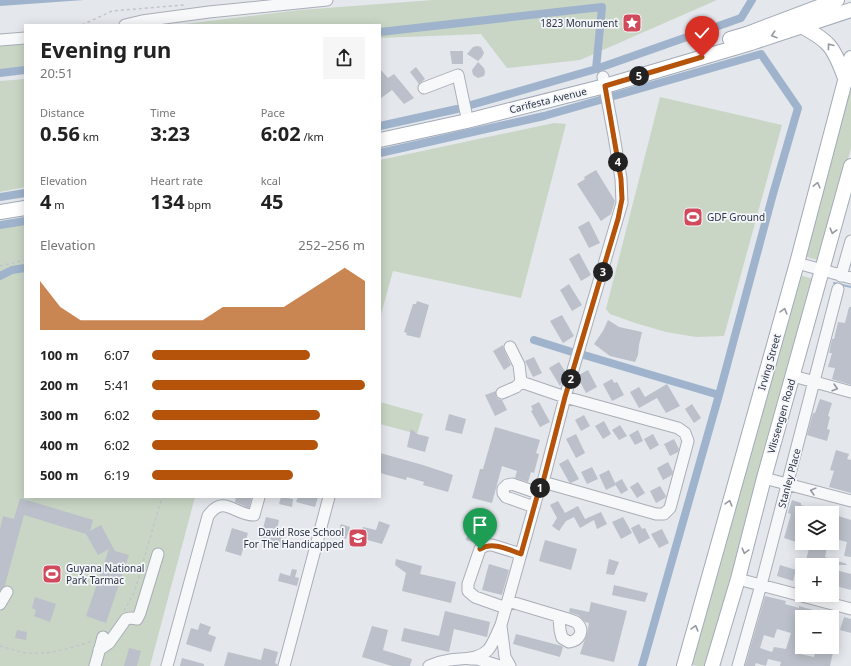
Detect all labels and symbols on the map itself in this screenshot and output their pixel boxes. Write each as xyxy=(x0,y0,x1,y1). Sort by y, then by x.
place icon: 1823 Monument xyxy=(621,12,643,34)
place label: 1823 Monument xyxy=(540,16,618,30)
pin xyxy=(685,16,719,57)
one-way arrow xyxy=(771,30,778,39)
one-way arrow xyxy=(828,44,835,51)
pin: 5 xyxy=(629,66,649,86)
street label: Carifesta Avenue xyxy=(508,84,589,116)
pin: 4 xyxy=(608,152,628,172)
one-way arrow xyxy=(812,182,821,189)
sports icon: GDF Ground xyxy=(682,206,704,228)
place label: GDF Ground xyxy=(707,210,765,224)
one-way arrow xyxy=(829,227,838,234)
pin: 3 xyxy=(593,262,613,282)
one-way arrow xyxy=(779,307,788,314)
street label: Irving Street xyxy=(754,332,784,392)
pin: 2 xyxy=(561,369,581,389)
street label: Vlissengen Road xyxy=(764,377,798,455)
one-way arrow xyxy=(832,383,839,392)
street label: Stanley Place xyxy=(774,446,804,509)
pin: 1 xyxy=(530,478,550,498)
one-way arrow xyxy=(810,487,817,496)
one-way arrow xyxy=(725,500,733,506)
pin xyxy=(463,508,497,549)
place label: David Rose School For The Handicapped xyxy=(244,525,344,551)
school or university icon: David Rose School For The Handicapped xyxy=(347,527,369,549)
one-way arrow xyxy=(741,547,750,554)
place label: Guyana National Park Tarmac xyxy=(66,561,144,587)
sports icon: Guyana National Park Tarmac xyxy=(41,563,63,585)
one-way arrow xyxy=(690,625,699,632)

